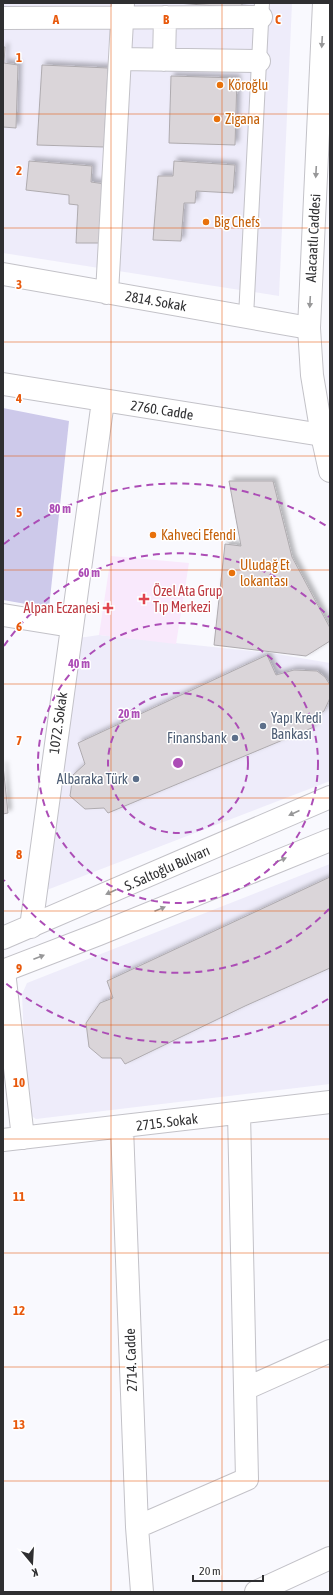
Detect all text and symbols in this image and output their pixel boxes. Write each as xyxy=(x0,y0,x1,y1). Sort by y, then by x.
text: A xyxy=(52,12,60,27)
text: B xyxy=(163,12,170,27)
text: C xyxy=(275,12,281,27)
one-way arrow xyxy=(319,36,325,49)
text: 1 xyxy=(16,50,22,65)
place label: Köroğlu xyxy=(228,77,268,93)
marker: Köroğlu xyxy=(215,80,225,90)
place label: Zigana xyxy=(225,111,260,127)
marker: Zigana xyxy=(212,114,222,124)
text: 2 xyxy=(16,163,22,178)
one-way arrow xyxy=(313,166,319,179)
street label: Alacaatlı Caddesi xyxy=(303,193,323,283)
place label: Big Chefs xyxy=(214,214,260,230)
marker: Big Chefs xyxy=(201,217,211,227)
text: 3 xyxy=(16,277,22,292)
street label: 2814. Sokak xyxy=(124,288,188,314)
one-way arrow xyxy=(307,296,314,308)
text: 4 xyxy=(15,391,22,406)
street label: 2760. Cadde xyxy=(130,397,194,423)
text: 80 m xyxy=(49,502,71,516)
text: 5 xyxy=(16,505,22,520)
place label: Kahveci Efendi xyxy=(161,527,236,543)
marker: Kahveci Efendi xyxy=(148,530,158,540)
place label: Uludağ Et lokantası xyxy=(240,557,290,589)
text: 60 m xyxy=(78,566,100,580)
marker: Uludağ Et lokantası xyxy=(227,568,237,578)
place label: Özel Ata Grup Tıp Merkezi xyxy=(153,583,223,615)
marker: Özel Ata Grup Tıp Merkezi xyxy=(138,593,150,605)
place label: Alpan Eczanesi xyxy=(24,600,100,616)
marker: Alpan Eczanesi xyxy=(103,603,113,613)
text: 6 xyxy=(16,619,22,634)
text: 40 m xyxy=(67,657,90,671)
street label: 1072. Sokak xyxy=(46,691,70,755)
text: 20 m xyxy=(118,707,140,721)
place label: Yapı Kredi Bankası xyxy=(271,710,322,742)
marker: Yapı Kredi Bankası xyxy=(258,721,268,731)
place label: Finansbank xyxy=(167,730,227,746)
text: 7 xyxy=(16,733,22,748)
marker: Finansbank xyxy=(230,733,240,743)
centre of rings xyxy=(171,756,185,770)
place label: Albaraka Türk xyxy=(57,771,128,787)
marker: Albaraka Türk xyxy=(131,774,141,784)
one-way arrow xyxy=(288,810,300,816)
street label: S. Saltoğlu Bulvarı xyxy=(122,842,212,894)
text: 8 xyxy=(16,847,22,862)
one-way arrow xyxy=(275,857,286,863)
one-way arrow xyxy=(104,890,116,896)
one-way arrow xyxy=(155,906,167,912)
one-way arrow xyxy=(34,954,46,960)
text: 9 xyxy=(16,961,22,976)
text: 10 xyxy=(13,1075,25,1090)
street label: 2715. Sokak xyxy=(135,1110,199,1134)
text: 11 xyxy=(13,1189,25,1204)
text: 12 xyxy=(13,1303,25,1318)
street label: 2714. Cadde xyxy=(122,1328,140,1392)
text: 13 xyxy=(13,1417,25,1432)
north arrow xyxy=(12,1543,52,1583)
scale bar xyxy=(193,1557,263,1583)
text: 20 m xyxy=(199,1564,221,1578)
text: K xyxy=(30,1566,40,1579)

